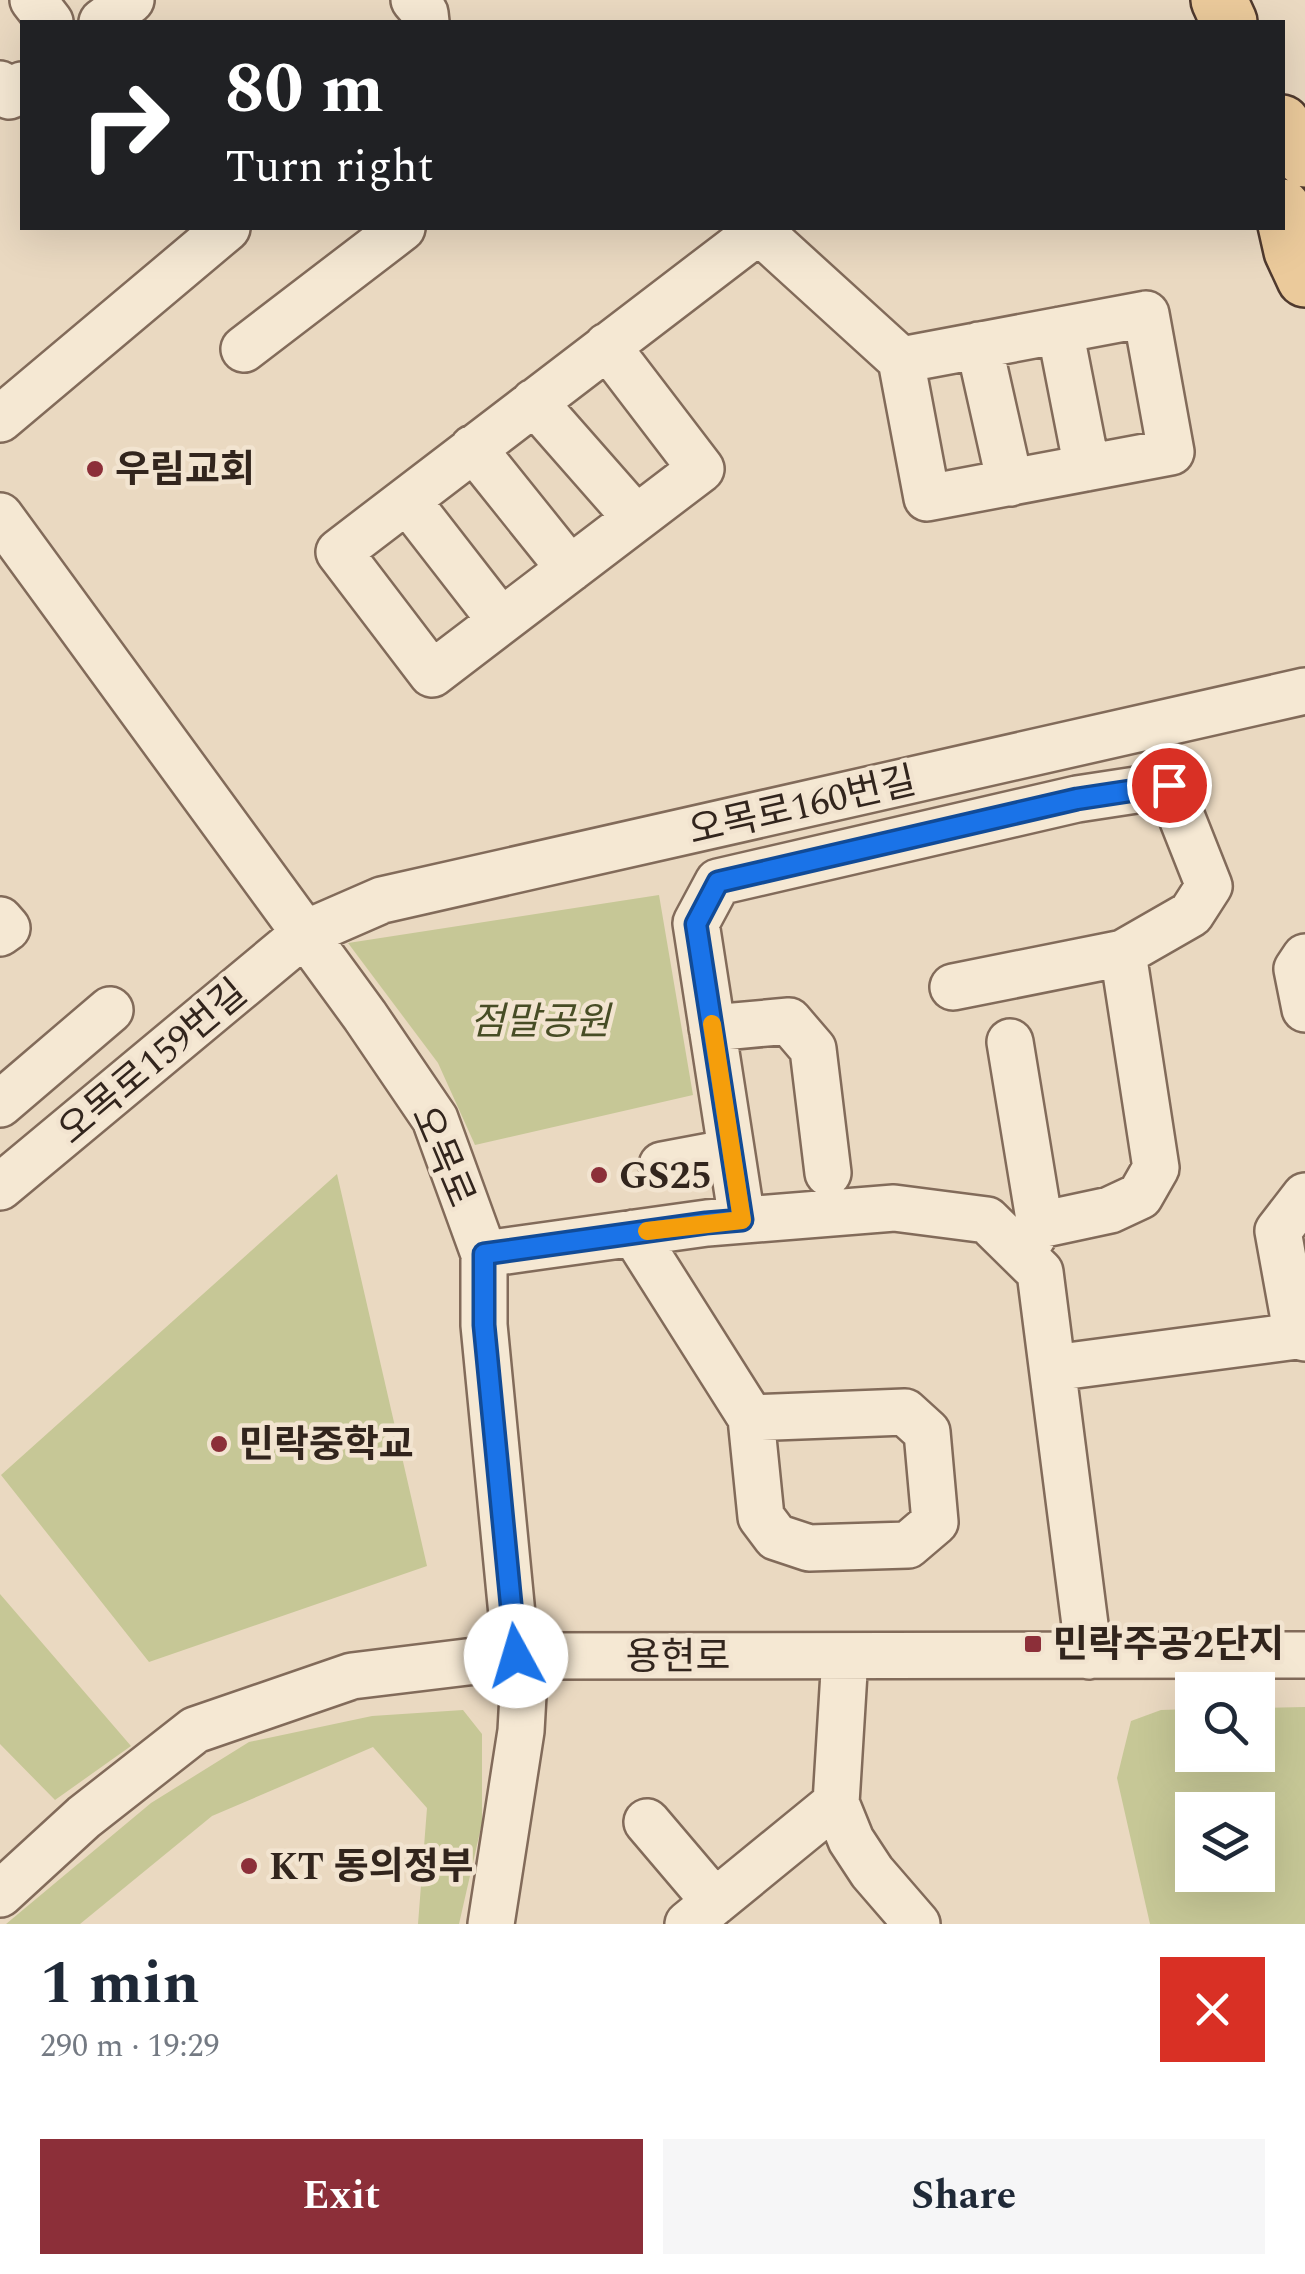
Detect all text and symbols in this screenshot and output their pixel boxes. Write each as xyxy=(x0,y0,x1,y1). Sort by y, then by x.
text: 80 m xyxy=(225,37,384,143)
icon: right xyxy=(60,60,190,190)
text: Turn right xyxy=(225,133,434,202)
place label: 우림교회 xyxy=(115,442,255,500)
marker: 우림교회 xyxy=(84,458,106,480)
pin xyxy=(1127,743,1212,828)
street label: 오목로160번길 xyxy=(683,753,922,861)
icon: arrive xyxy=(1142,758,1197,813)
street label: 오목로159번길 xyxy=(46,966,261,1159)
park label: 점말공원 xyxy=(470,994,613,1052)
street label: 오목로 xyxy=(395,1097,489,1216)
place label: GS25 xyxy=(619,1148,712,1206)
marker: GS25 xyxy=(588,1164,610,1186)
place label: 민락중학교 xyxy=(239,1417,414,1475)
marker: 민락중학교 xyxy=(208,1433,230,1455)
position arrow xyxy=(464,1604,568,1708)
place label: 민락주공2단지 xyxy=(1053,1617,1284,1675)
street label: 용현로 xyxy=(626,1629,730,1687)
marker: 민락주공2단지 xyxy=(1022,1633,1044,1655)
map controls xyxy=(1175,1672,1275,1892)
button: search xyxy=(1175,1672,1275,1772)
button: layers xyxy=(1175,1792,1275,1892)
place label: KT 동의정부 xyxy=(269,1839,474,1897)
marker: KT 동의정부 xyxy=(238,1855,260,1877)
text: 1 min xyxy=(40,1938,200,2030)
button: close xyxy=(1160,1957,1265,2062)
text: 290 m · 19:29 xyxy=(40,2022,220,2071)
button: Exit xyxy=(40,2139,643,2254)
button: Share xyxy=(663,2139,1265,2254)

